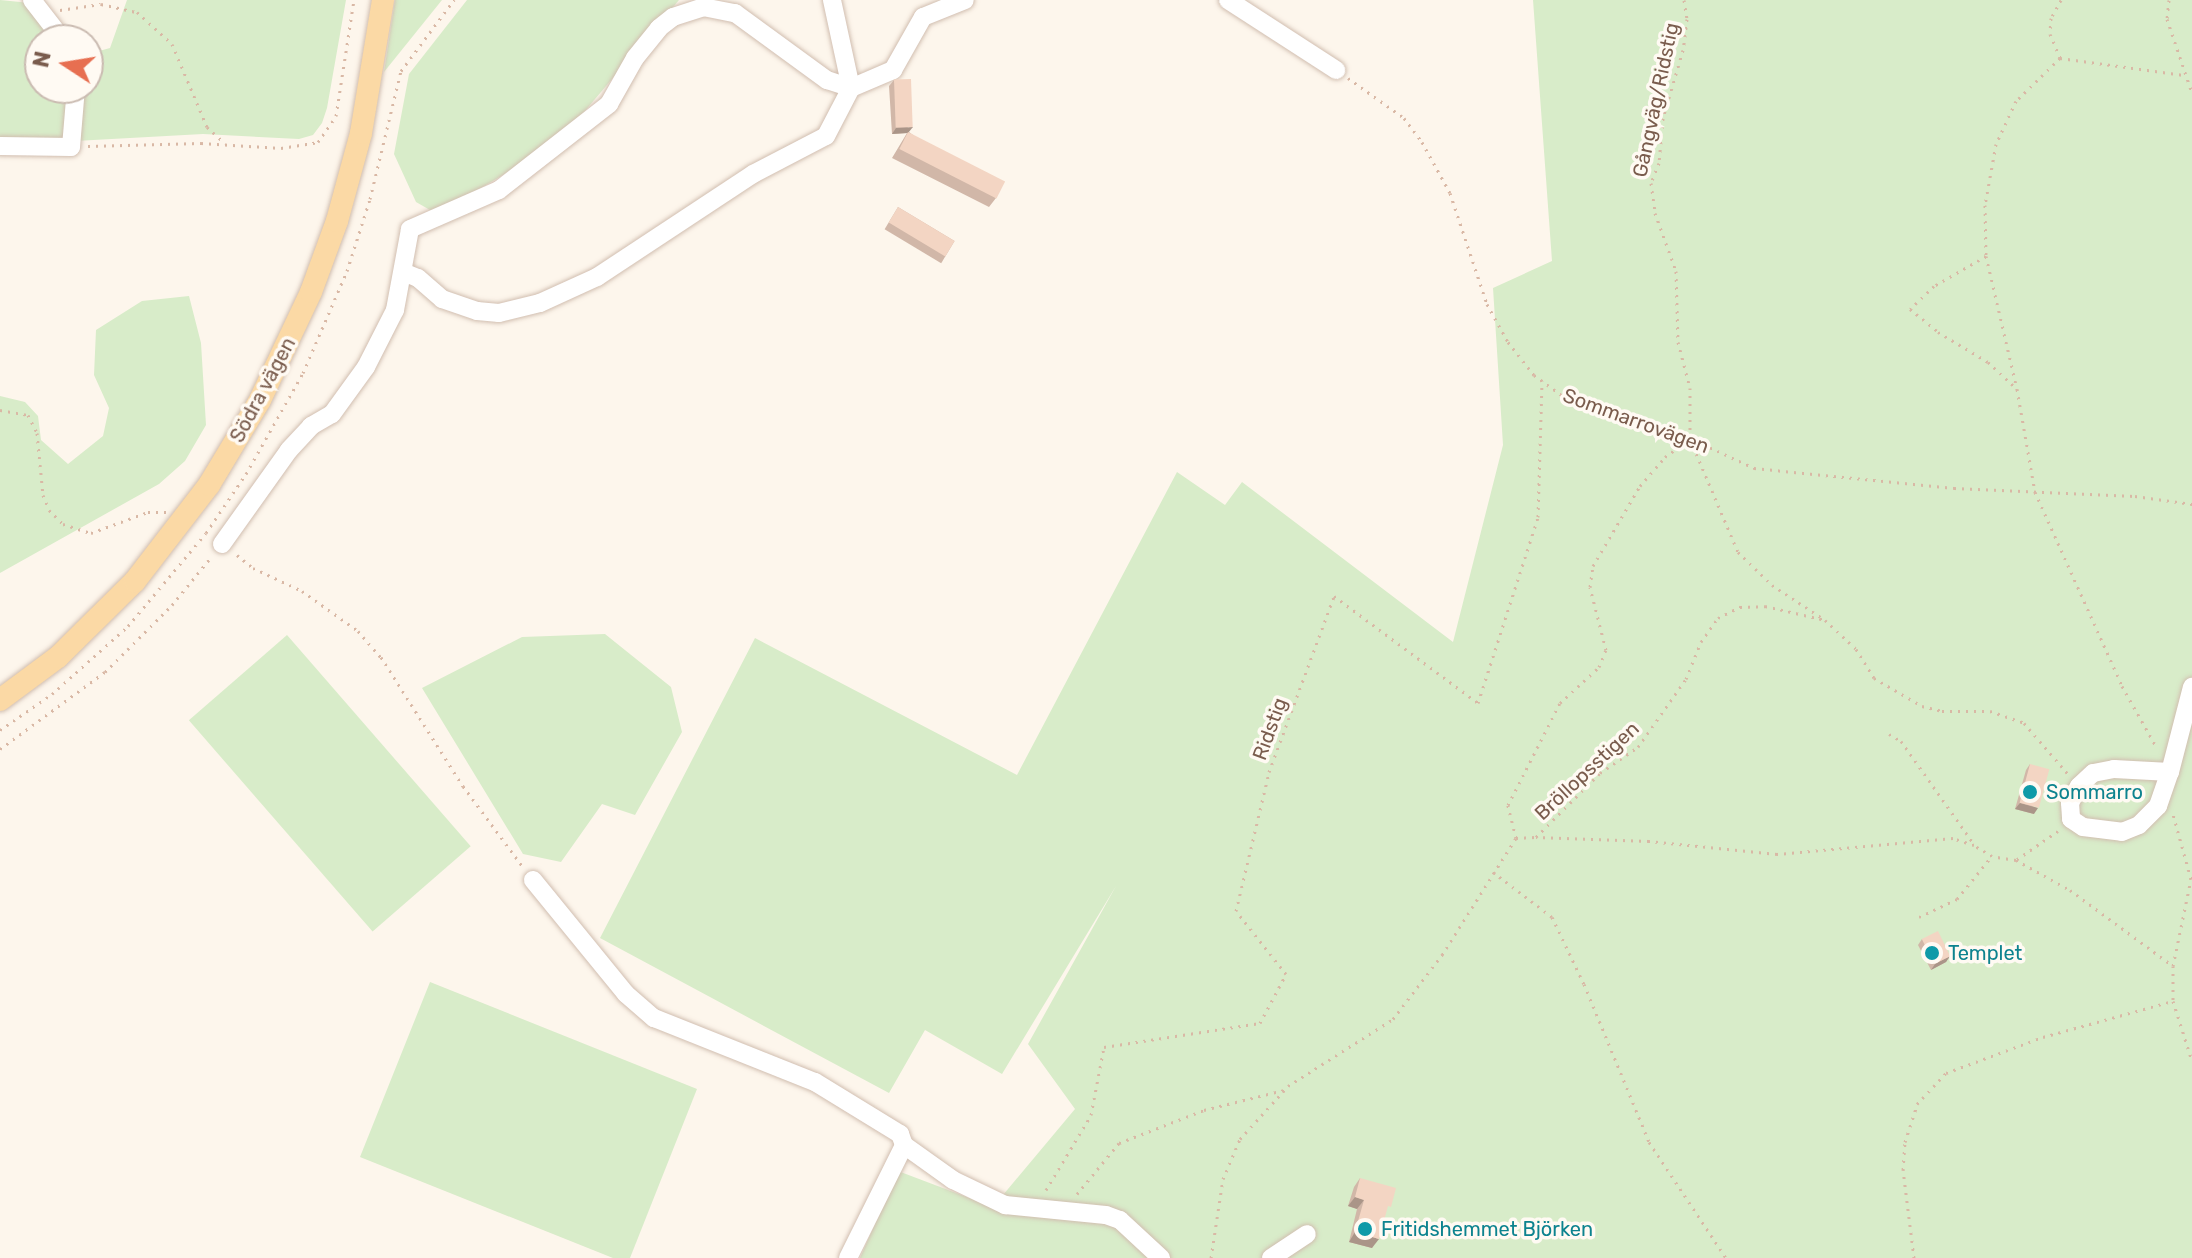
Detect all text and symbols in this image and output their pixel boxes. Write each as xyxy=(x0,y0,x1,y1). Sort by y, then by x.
street label: Gångväg/Ridstig xyxy=(1628,21,1684,179)
north arrow xyxy=(24,24,104,104)
text: N xyxy=(27,49,57,70)
street label: Södra vägen xyxy=(225,333,301,447)
street label: Sommarrovägen xyxy=(1560,383,1712,459)
street label: Ridstig xyxy=(1248,695,1292,763)
street label: Bröllopsstigen xyxy=(1530,717,1644,825)
place label: Sommarro xyxy=(2046,780,2143,804)
marker: Sommarro xyxy=(2021,783,2039,801)
place label: Templet xyxy=(1948,941,2022,965)
marker: Templet xyxy=(1923,944,1941,962)
place label: Fritidshemmet Björken xyxy=(1381,1217,1593,1241)
marker: Fritidshemmet Björken xyxy=(1356,1220,1374,1238)

